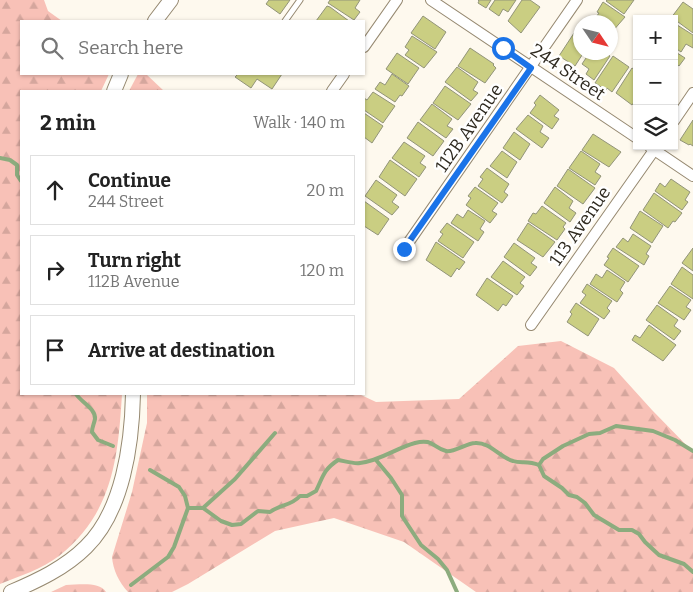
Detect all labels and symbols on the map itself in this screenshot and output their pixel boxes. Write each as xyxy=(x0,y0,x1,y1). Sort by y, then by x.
north arrow xyxy=(573,15,618,60)
route start xyxy=(492,37,515,60)
street label: 244 Street xyxy=(526,39,610,105)
street label: 112B Avenue xyxy=(430,80,508,176)
street label: 113 Avenue xyxy=(545,182,615,270)
route end xyxy=(393,238,416,261)

